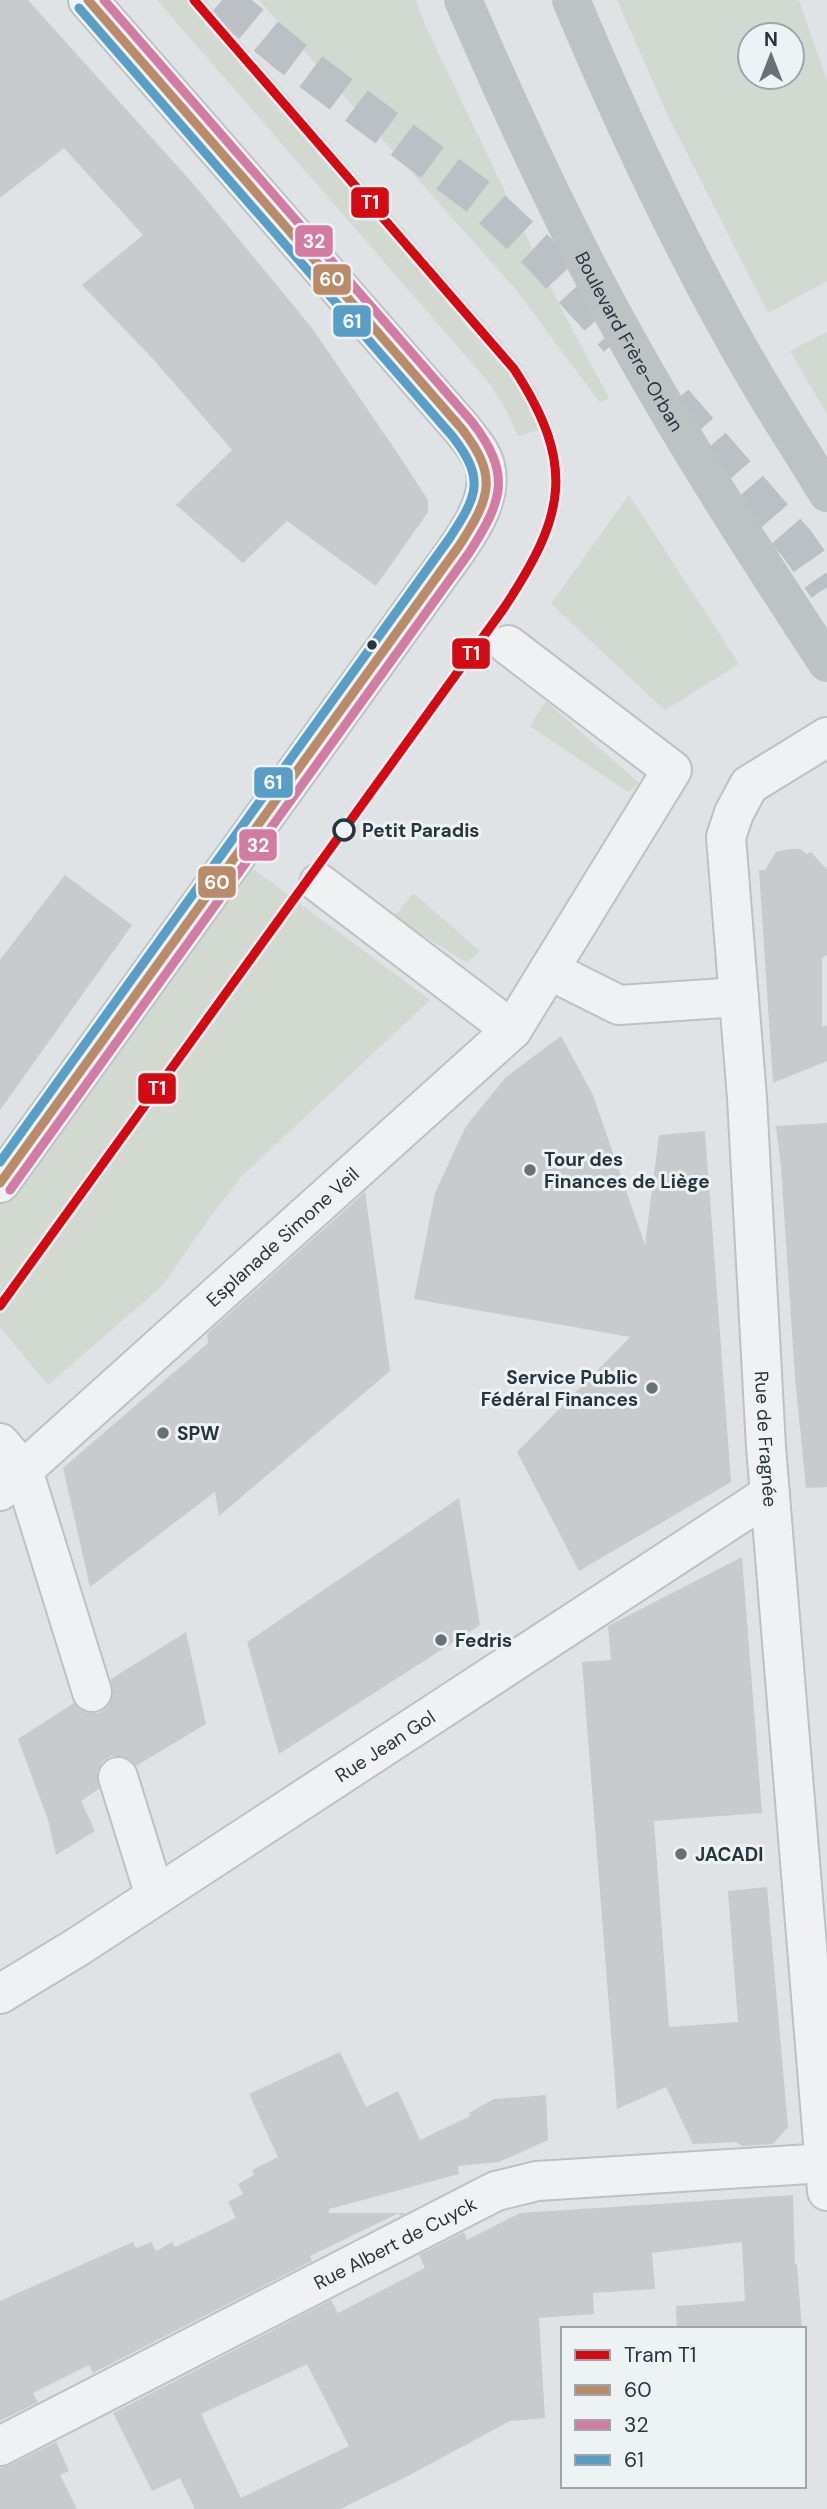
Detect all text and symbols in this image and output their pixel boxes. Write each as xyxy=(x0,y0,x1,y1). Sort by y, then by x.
north arrow xyxy=(736,21,806,91)
text: N xyxy=(764,27,778,52)
line badge: T1 xyxy=(350,186,390,219)
text: T1 xyxy=(361,190,379,215)
line badge: 32 xyxy=(294,224,334,258)
text: 32 xyxy=(303,229,325,254)
street label: Boulevard Frère-Orban xyxy=(569,247,689,436)
line badge: 60 xyxy=(312,263,352,296)
text: 60 xyxy=(319,267,345,292)
line badge: 61 xyxy=(332,304,372,338)
text: 61 xyxy=(343,309,361,334)
line badge: T1 xyxy=(451,637,491,670)
unlabelled marker xyxy=(365,638,379,652)
text: T1 xyxy=(462,641,480,666)
line badge: 61 xyxy=(253,766,294,799)
text: 61 xyxy=(264,770,282,795)
place label: Petit Paradis xyxy=(362,818,479,843)
marker: Petit Paradis xyxy=(333,819,355,841)
line badge: 32 xyxy=(238,828,278,862)
text: 32 xyxy=(247,833,269,858)
line badge: 60 xyxy=(197,865,237,899)
text: 60 xyxy=(204,870,230,895)
line badge: T1 xyxy=(137,1072,177,1105)
text: T1 xyxy=(148,1076,166,1101)
place label: Tour des Finances de Liège xyxy=(544,1147,710,1194)
street label: Esplanade Simone Veil xyxy=(201,1162,364,1312)
marker: Tour des Finances de Liège xyxy=(522,1162,538,1178)
place label: Service Public Fédéral Finances xyxy=(481,1365,638,1412)
street label: Rue de Fragnée xyxy=(749,1370,783,1508)
marker: Service Public Fédéral Finances xyxy=(644,1380,660,1396)
place label: SPW xyxy=(177,1421,219,1446)
marker: SPW xyxy=(155,1425,171,1441)
place label: Fedris xyxy=(455,1628,512,1653)
marker: Fedris xyxy=(433,1632,449,1648)
street label: Rue Jean Gol xyxy=(330,1704,440,1788)
place label: JACADI xyxy=(695,1842,763,1867)
marker: JACADI xyxy=(673,1846,689,1862)
street label: Rue Albert de Cuyck xyxy=(310,2191,481,2296)
legend xyxy=(561,2327,806,2488)
text: Tram T1 xyxy=(624,2341,696,2369)
text: 60 xyxy=(624,2376,652,2404)
text: 32 xyxy=(624,2411,649,2439)
text: 61 xyxy=(624,2446,644,2474)

